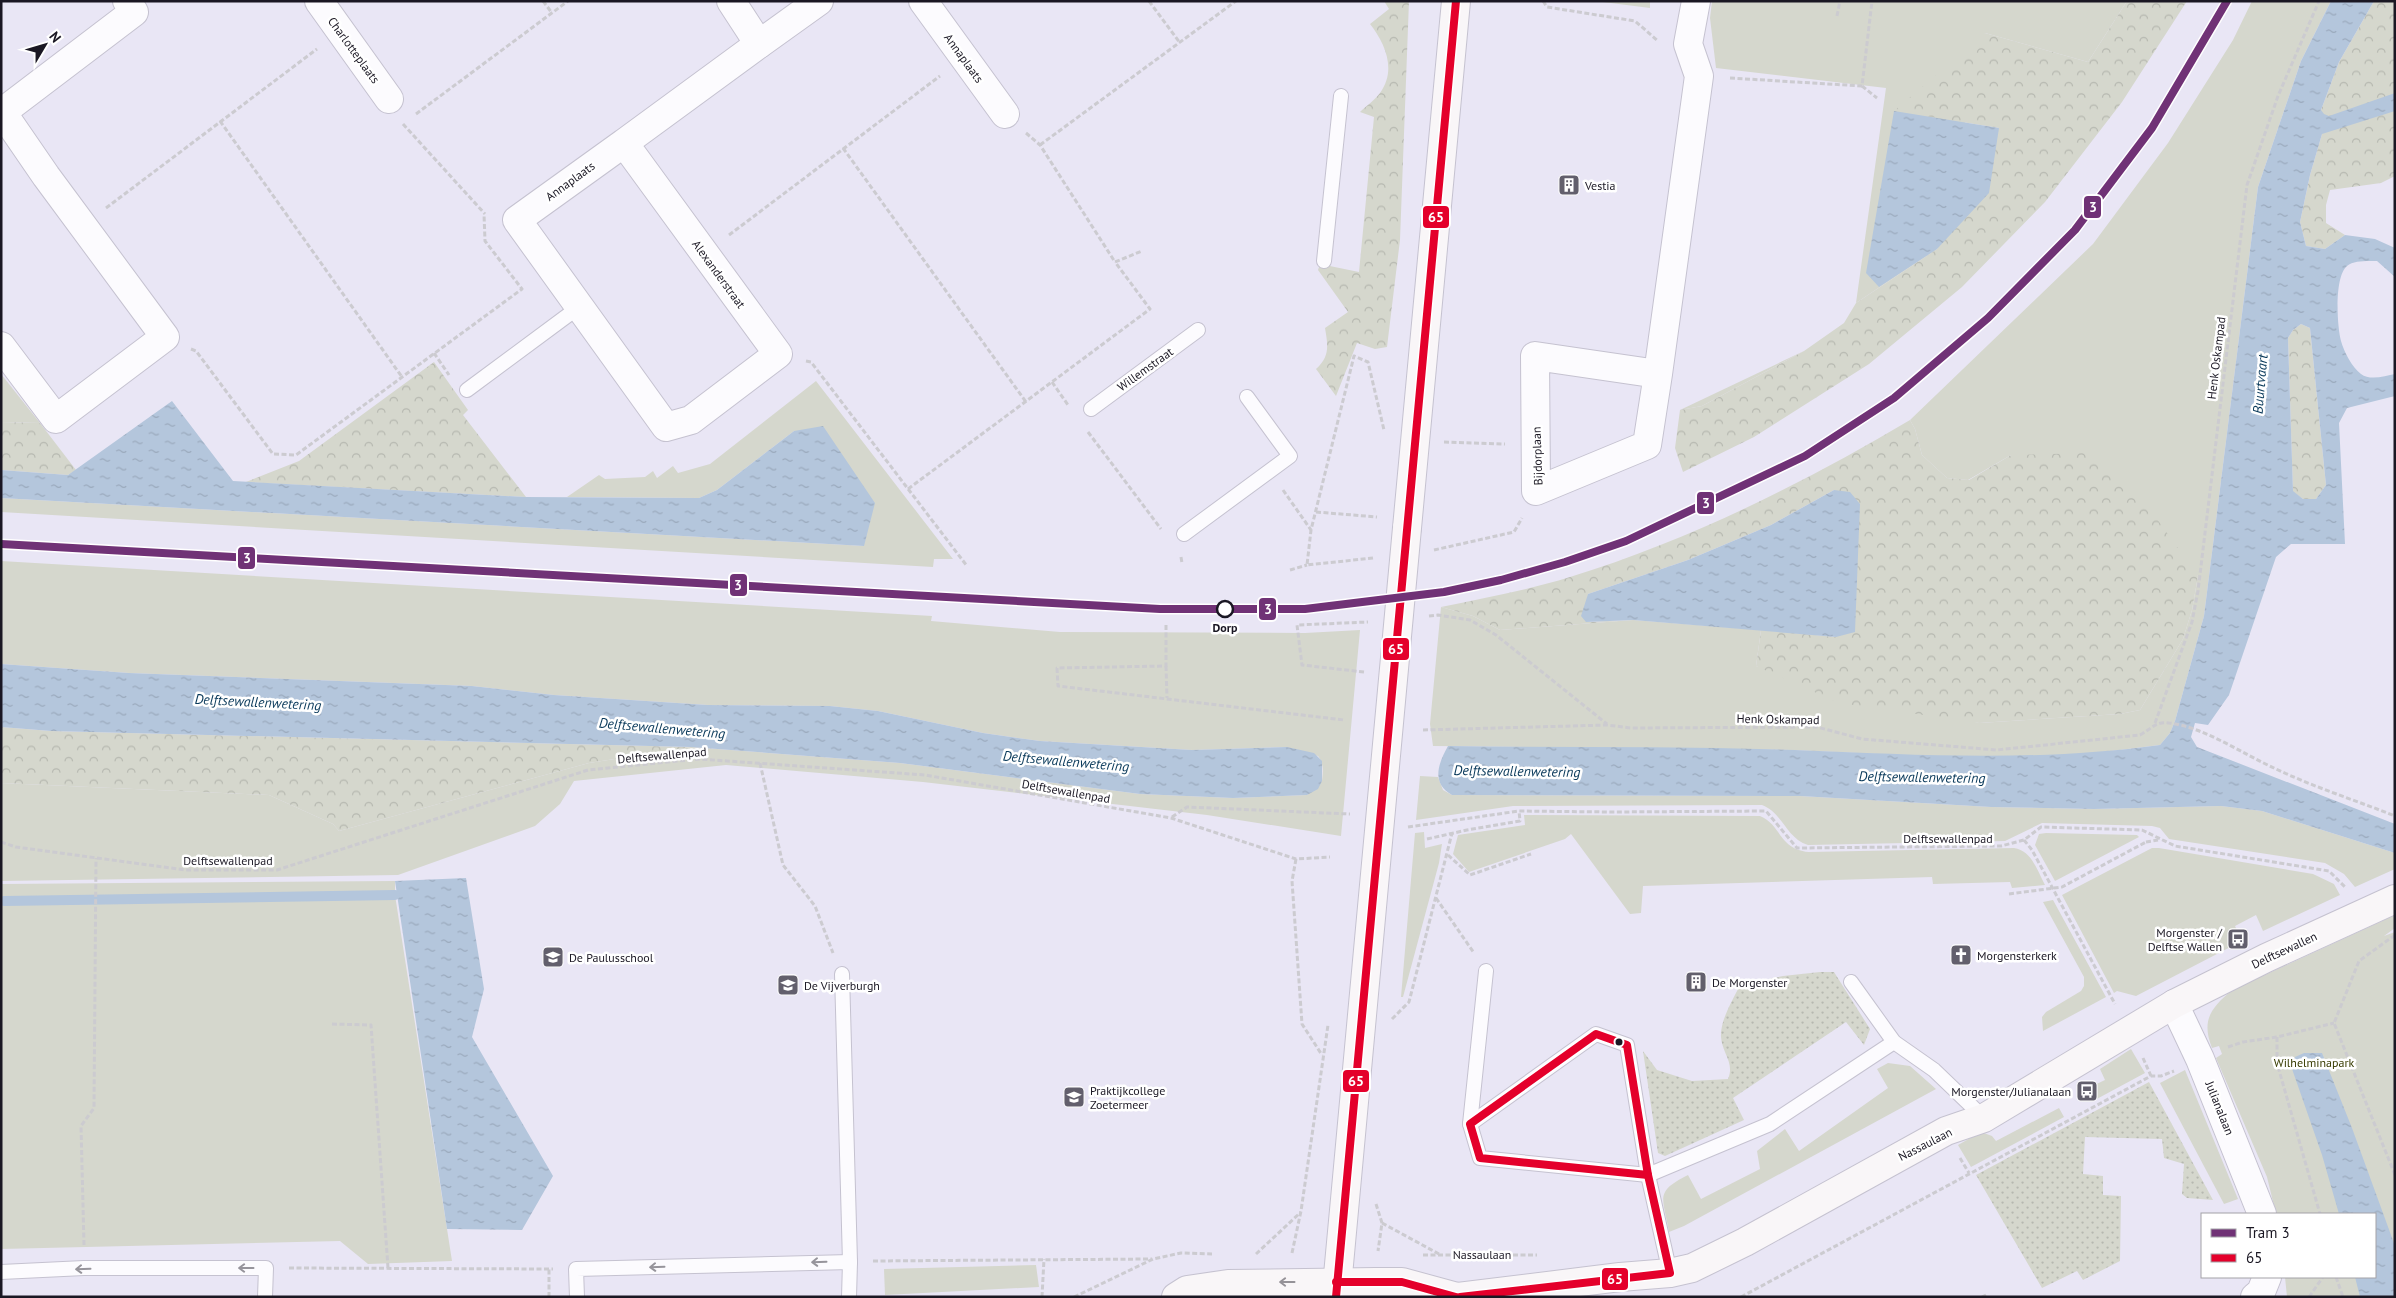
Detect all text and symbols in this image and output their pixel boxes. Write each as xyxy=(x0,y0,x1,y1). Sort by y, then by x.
street label: Charlotteplaats xyxy=(325,14,383,86)
north arrow xyxy=(20,20,70,70)
text: N xyxy=(45,28,65,46)
street label: Annaplaats xyxy=(941,30,987,86)
street label: Annaplaats xyxy=(542,158,598,204)
building icon: Vestia xyxy=(1557,173,1581,197)
place label: Vestia xyxy=(1584,178,1616,193)
line badge: 3 xyxy=(2083,195,2102,219)
text: 3 xyxy=(2089,198,2097,216)
line badge: 65 xyxy=(1422,205,1450,229)
text: 65 xyxy=(1428,208,1444,226)
street label: Alexanderstraat xyxy=(689,237,749,311)
street label: Henk Oskampad xyxy=(2204,316,2228,400)
street label: Willemstraat xyxy=(1114,344,1176,394)
water label: Buurtvaart xyxy=(2248,353,2272,414)
street label: Bijdorplaan xyxy=(1528,426,1546,486)
line badge: 3 xyxy=(1696,491,1715,515)
text: 3 xyxy=(1702,494,1710,512)
line badge: 3 xyxy=(237,546,256,570)
text: 3 xyxy=(243,549,251,567)
line badge: 3 xyxy=(729,573,748,597)
text: 3 xyxy=(734,576,742,594)
line badge: 3 xyxy=(1258,597,1277,621)
marker: Dorp xyxy=(1216,600,1234,618)
text: 3 xyxy=(1264,600,1272,618)
place label: Dorp xyxy=(1213,620,1238,635)
line badge: 65 xyxy=(1382,637,1410,661)
text: 65 xyxy=(1388,640,1404,658)
water label: Delftsewallenwetering xyxy=(194,690,322,714)
street label: Henk Oskampad xyxy=(1736,711,1820,727)
water label: Delftsewallenwetering xyxy=(598,714,726,742)
street label: Delftsewallenpad xyxy=(617,744,707,766)
water label: Delftsewallenwetering xyxy=(1002,747,1130,775)
water label: Delftsewallenwetering xyxy=(1453,761,1581,781)
water label: Delftsewallenwetering xyxy=(1858,767,1986,787)
street label: Delftsewallenpad xyxy=(1021,776,1111,806)
street label: Delftsewallenpad xyxy=(1903,831,1993,846)
street label: Delftsewallenpad xyxy=(183,853,273,868)
place label: Morgenster / Delftse Wallen xyxy=(2148,925,2223,954)
bus stop icon: Morgenster / Delftse Wallen xyxy=(2226,927,2250,951)
street label: Delftsewallen xyxy=(2249,928,2319,972)
church icon: Morgensterkerk xyxy=(1949,943,1973,967)
school or university icon: De Paulusschool xyxy=(541,945,565,969)
place label: Morgensterkerk xyxy=(1977,948,2057,963)
place label: De Paulusschool xyxy=(569,950,654,965)
building icon: De Morgenster xyxy=(1684,970,1708,994)
school or university icon: De Vijverburgh xyxy=(776,973,800,997)
place label: De Morgenster xyxy=(1712,975,1787,990)
place label: De Vijverburgh xyxy=(804,978,880,993)
unlabelled marker xyxy=(1614,1037,1624,1047)
park label: Wilhelminapark xyxy=(2274,1055,2355,1070)
line badge: 65 xyxy=(1342,1069,1370,1093)
text: 65 xyxy=(1348,1072,1364,1090)
street label: Julianalaan xyxy=(2202,1078,2238,1137)
bus stop icon: Morgenster/Julianalaan xyxy=(2075,1079,2099,1103)
place label: Praktijkcollege Zoetermeer xyxy=(1090,1083,1165,1112)
place label: Morgenster/Julianalaan xyxy=(1951,1084,2071,1099)
school or university icon: Praktijkcollege Zoetermeer xyxy=(1062,1085,1086,1109)
street label: Nassaulaan xyxy=(1896,1124,1954,1164)
legend xyxy=(2201,1213,2376,1278)
text: Tram 3 xyxy=(2246,1223,2290,1242)
street label: Nassaulaan xyxy=(1453,1247,1511,1262)
text: 65 xyxy=(2246,1248,2262,1267)
one-way arrow xyxy=(811,1258,827,1267)
one-way arrow xyxy=(649,1262,665,1272)
one-way arrow xyxy=(238,1263,254,1273)
one-way arrow xyxy=(75,1264,91,1273)
line badge: 65 xyxy=(1601,1267,1629,1291)
text: 65 xyxy=(1607,1270,1623,1288)
one-way arrow xyxy=(1280,1277,1296,1287)

